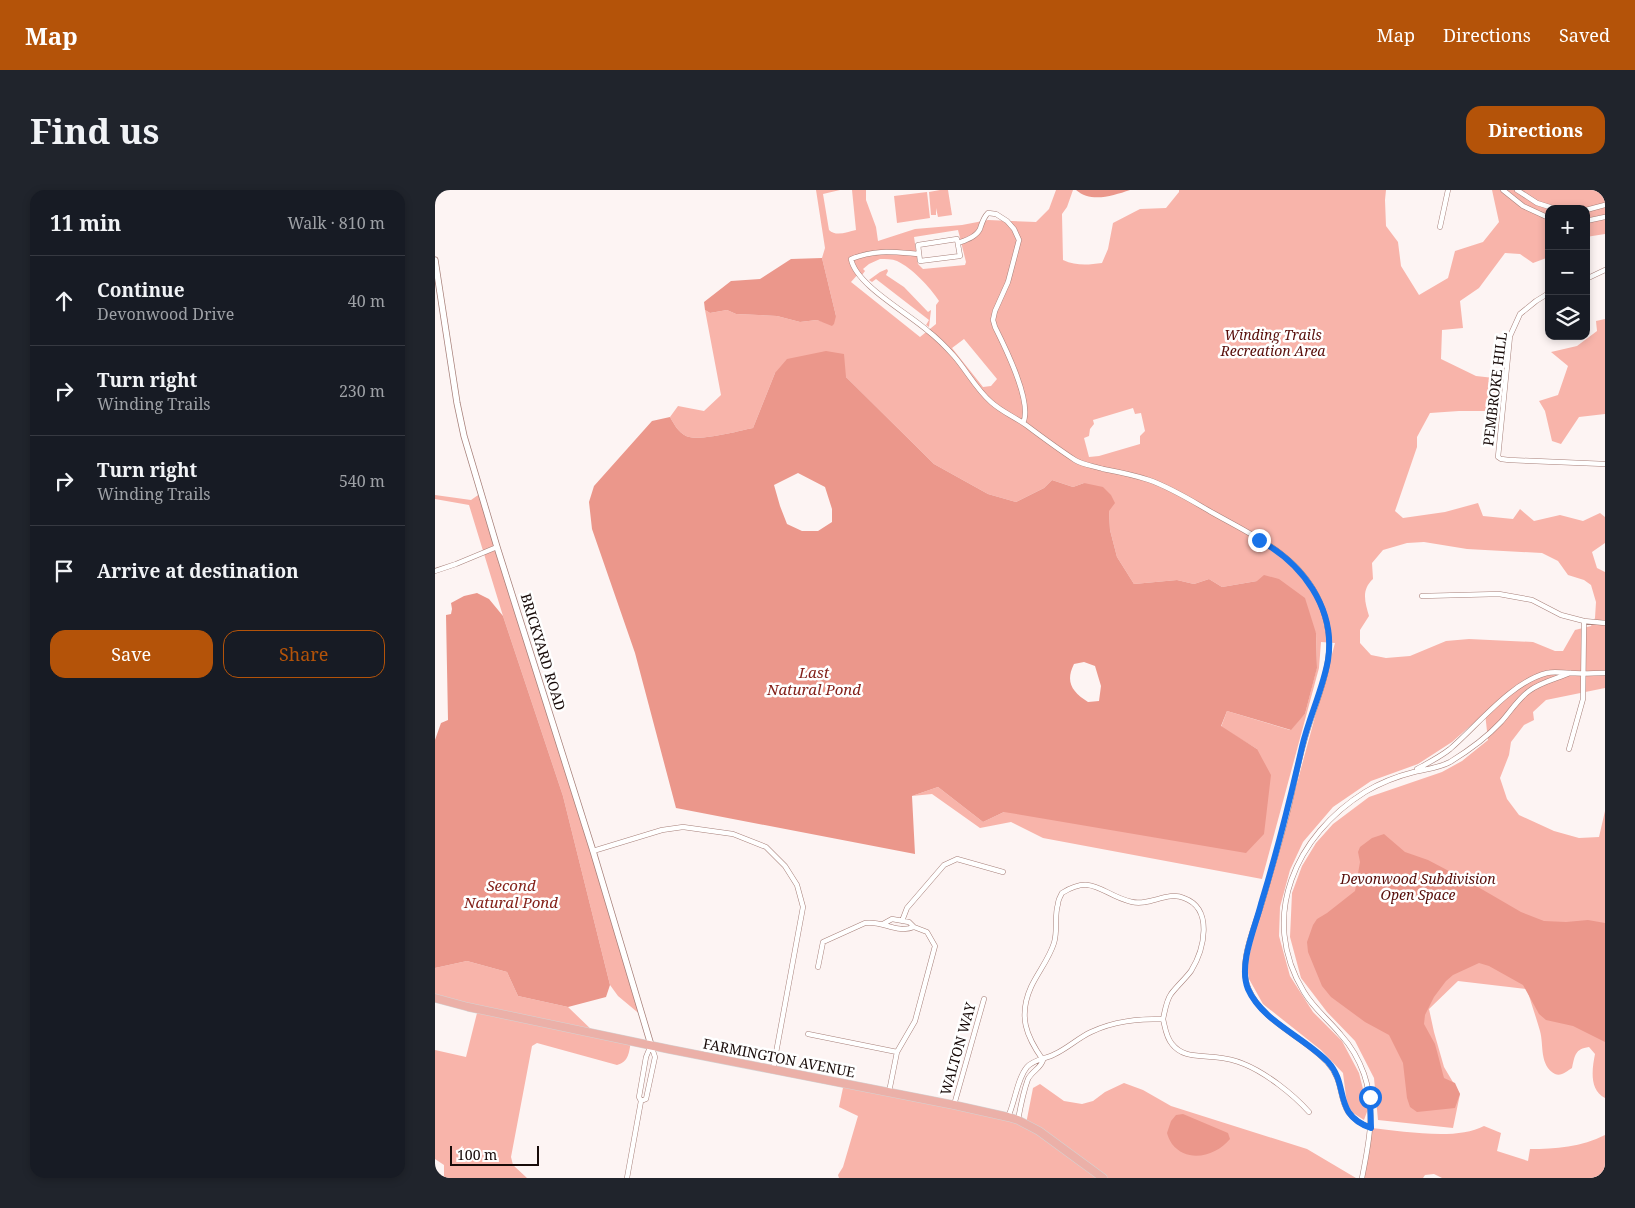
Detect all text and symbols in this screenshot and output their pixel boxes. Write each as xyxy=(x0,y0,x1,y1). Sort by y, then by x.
text: Map xyxy=(25,19,78,52)
text: Map xyxy=(1377,23,1415,47)
text: Directions xyxy=(1443,23,1531,47)
text: Saved xyxy=(1559,23,1610,47)
button: Directions xyxy=(1466,106,1605,154)
text: Find us xyxy=(30,107,159,154)
map controls xyxy=(1545,205,1590,340)
button: + xyxy=(1545,205,1590,250)
text: 11 min xyxy=(50,209,121,237)
text: Walk · 810 m xyxy=(288,212,385,234)
button: − xyxy=(1545,250,1590,295)
text: Continue xyxy=(97,277,185,303)
icon: ahead xyxy=(50,287,78,315)
text: 40 m xyxy=(348,290,385,312)
button: layers xyxy=(1545,295,1590,340)
text: Devonwood Drive xyxy=(97,303,234,325)
park label: Winding Trails Recreation Area xyxy=(1220,325,1326,360)
street label: PEMBROKE HILL xyxy=(1478,331,1511,447)
text: Turn right xyxy=(97,367,197,393)
icon: right xyxy=(50,377,78,405)
text: 230 m xyxy=(339,380,385,402)
text: Winding Trails xyxy=(97,393,211,415)
text: Turn right xyxy=(97,457,197,483)
icon: right xyxy=(50,467,78,495)
text: 540 m xyxy=(339,470,385,492)
text: Winding Trails xyxy=(97,483,211,505)
route end xyxy=(1248,529,1271,552)
icon: arrive xyxy=(50,557,78,585)
text: Arrive at destination xyxy=(97,558,299,584)
street label: BRICKYARD ROAD xyxy=(517,591,570,713)
button: Save xyxy=(50,630,213,678)
button: Share xyxy=(223,630,385,678)
water label: Last Natural Pond xyxy=(766,662,861,699)
park label: Devonwood Subdivision Open Space xyxy=(1339,869,1496,904)
water label: Second Natural Pond xyxy=(463,875,558,912)
street label: WALTON WAY xyxy=(935,1000,980,1097)
street label: FARMINGTON AVENUE xyxy=(702,1033,857,1082)
route start xyxy=(1359,1086,1382,1109)
scale bar xyxy=(450,1143,539,1166)
text: 100 m xyxy=(457,1145,497,1164)

